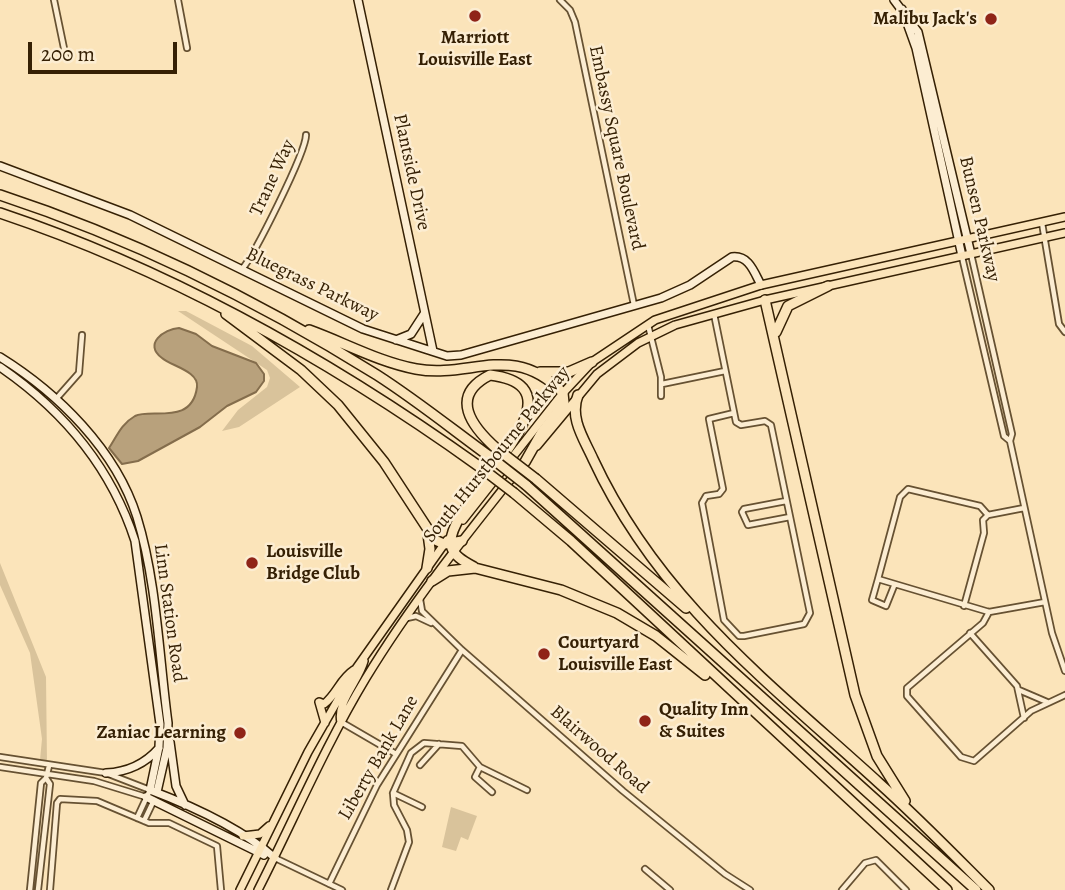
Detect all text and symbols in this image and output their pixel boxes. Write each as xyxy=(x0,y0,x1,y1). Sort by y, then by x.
marker: Marriott Louisville East xyxy=(467,8,483,24)
place label: Malibu Jack's xyxy=(873,8,977,30)
marker: Malibu Jack's xyxy=(983,11,999,27)
place label: Marriott Louisville East xyxy=(418,27,532,71)
scale bar xyxy=(32,28,180,72)
text: 200 m xyxy=(41,40,95,68)
street label: Embassy Square Boulevard xyxy=(583,44,649,252)
street label: Plantside Drive xyxy=(388,112,434,232)
street label: Trane Way xyxy=(245,136,301,220)
street label: Bunsen Parkway xyxy=(953,154,1005,284)
street label: Bluegrass Parkway xyxy=(242,243,382,327)
street label: South Hurstbourne Parkway xyxy=(419,362,575,548)
place label: Louisville Bridge Club xyxy=(266,541,360,585)
street label: Linn Station Road xyxy=(148,542,190,684)
marker: Louisville Bridge Club xyxy=(244,555,260,571)
place label: Courtyard Louisville East xyxy=(558,632,672,676)
marker: Courtyard Louisville East xyxy=(536,646,552,662)
street label: Liberty Bank Lane xyxy=(334,692,424,824)
place label: Quality Inn & Suites xyxy=(659,699,749,743)
street label: Blairwood Road xyxy=(545,701,653,799)
marker: Quality Inn & Suites xyxy=(637,713,653,729)
place label: Zaniac Learning xyxy=(96,722,226,744)
marker: Zaniac Learning xyxy=(232,725,248,741)

